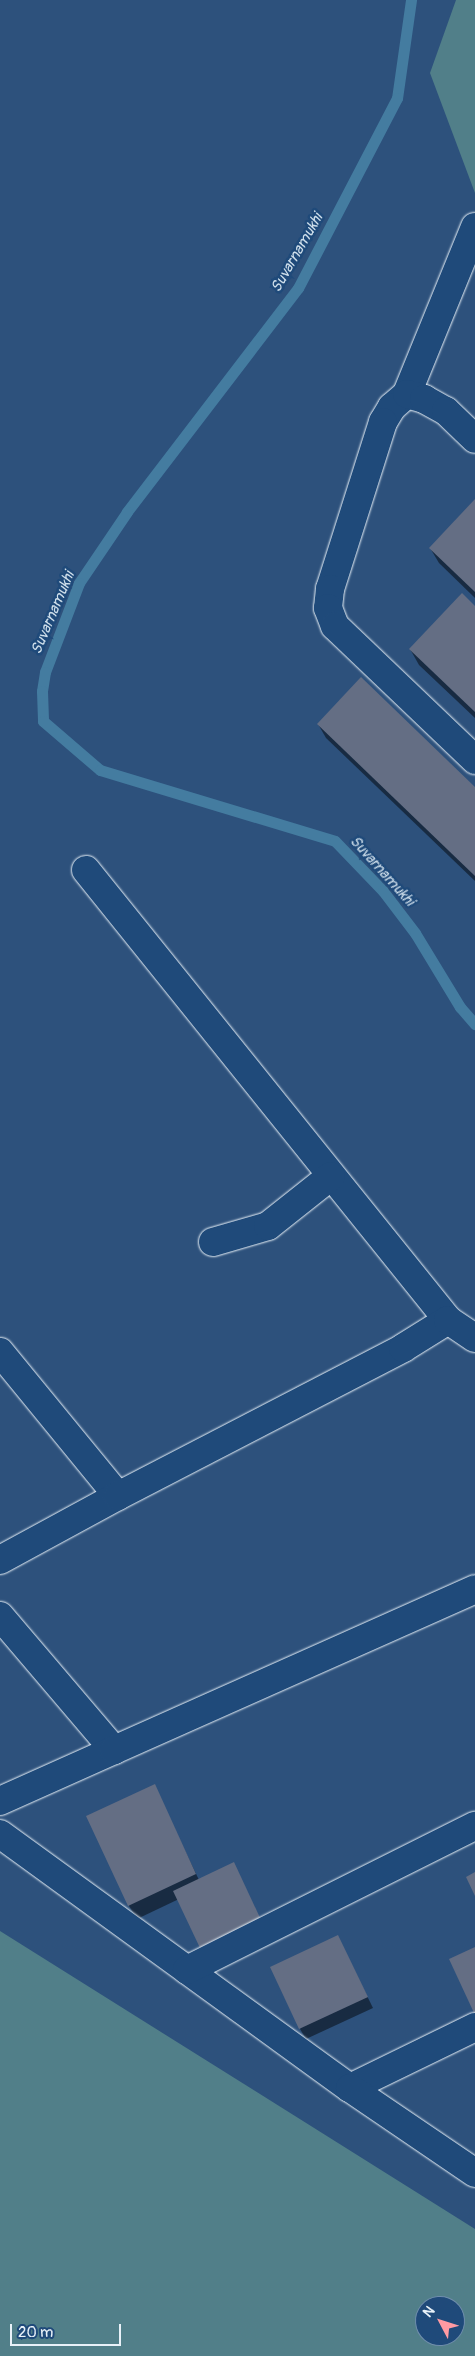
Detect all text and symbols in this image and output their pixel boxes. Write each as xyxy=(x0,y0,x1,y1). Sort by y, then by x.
water label: Suvarnamukhi xyxy=(267,210,327,296)
water label: Suvarnamukhi xyxy=(28,569,78,657)
water label: Suvarnamukhi xyxy=(346,832,418,910)
north arrow xyxy=(415,2296,465,2346)
text: N xyxy=(419,2303,438,2321)
scale bar xyxy=(12,2314,124,2346)
text: 20 m xyxy=(18,2323,53,2342)

